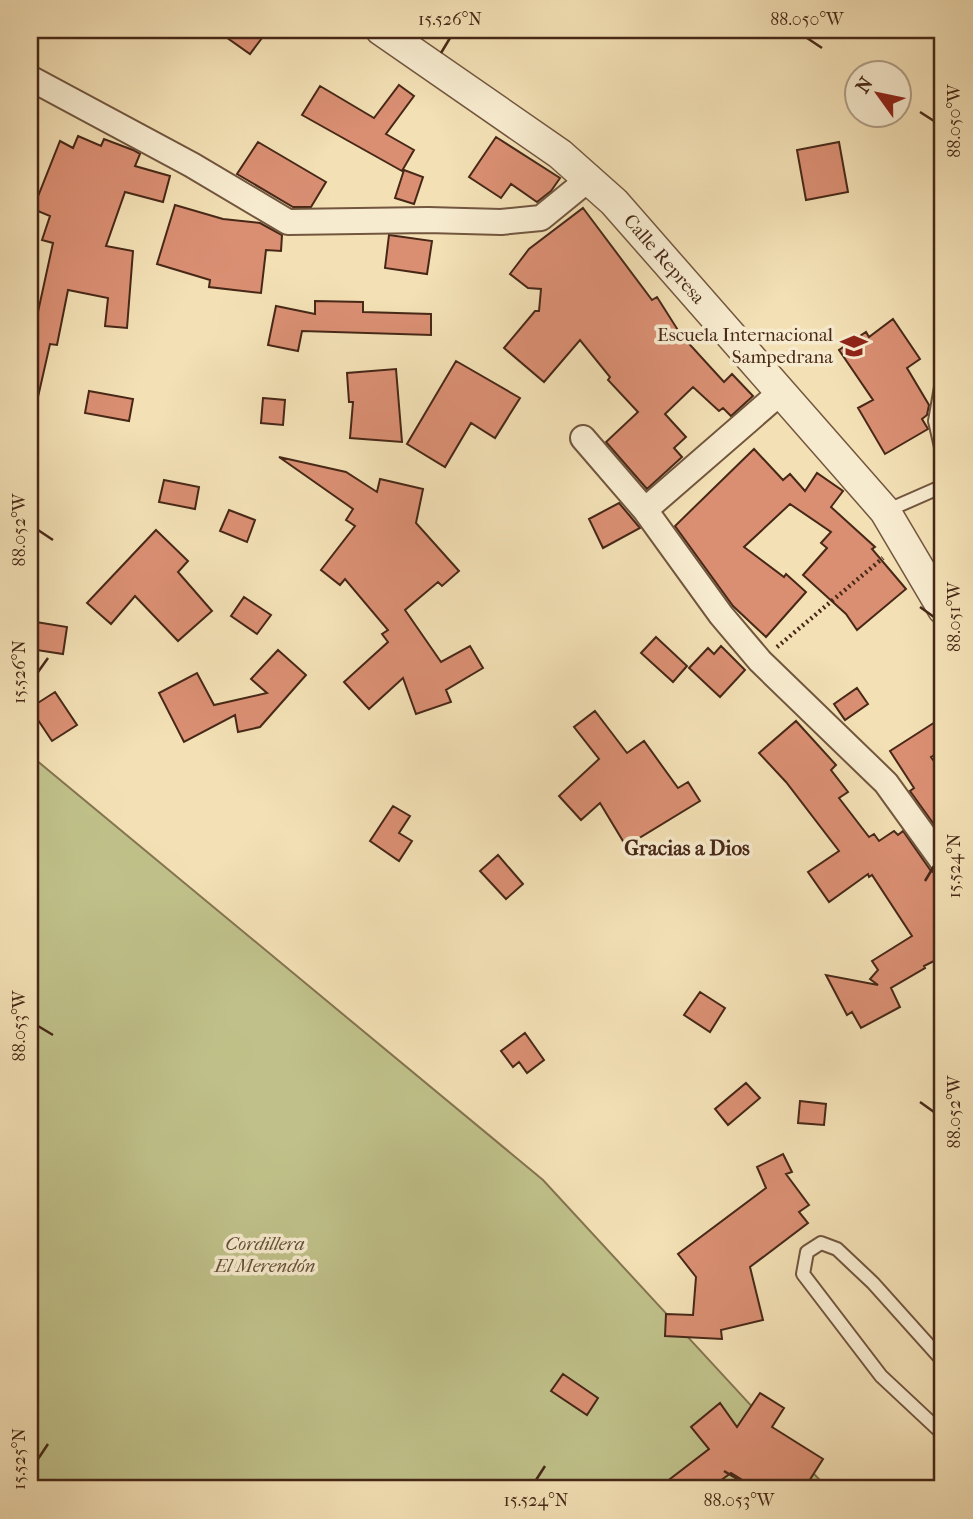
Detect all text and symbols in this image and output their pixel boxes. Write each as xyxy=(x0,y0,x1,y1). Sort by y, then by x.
text: 15.526°N xyxy=(418,9,482,30)
text: 88.050°W xyxy=(770,9,845,30)
north arrow xyxy=(844,60,914,130)
text: N xyxy=(851,73,878,97)
text: 88.050°W xyxy=(944,83,965,158)
street label: Calle Represa xyxy=(619,210,709,309)
place label: Escuela Internacional Sampedrana xyxy=(657,324,833,368)
school or university icon: Escuela Internacional Sampedrana xyxy=(839,331,869,361)
text: 88.052°W xyxy=(9,492,30,566)
text: 88.051°W xyxy=(944,581,965,652)
text: 15.526°N xyxy=(9,640,30,704)
text: 15.524°N xyxy=(944,833,965,898)
district label: Gracias a Dios xyxy=(624,836,750,860)
text: 88.053°W xyxy=(9,989,30,1061)
text: 88.052°W xyxy=(944,1074,965,1148)
park label: Cordillera El Merendón xyxy=(214,1233,315,1277)
text: 15.525°N xyxy=(9,1428,30,1490)
text: 15.524°N xyxy=(504,1490,569,1511)
text: 88.053°W xyxy=(704,1490,776,1511)

